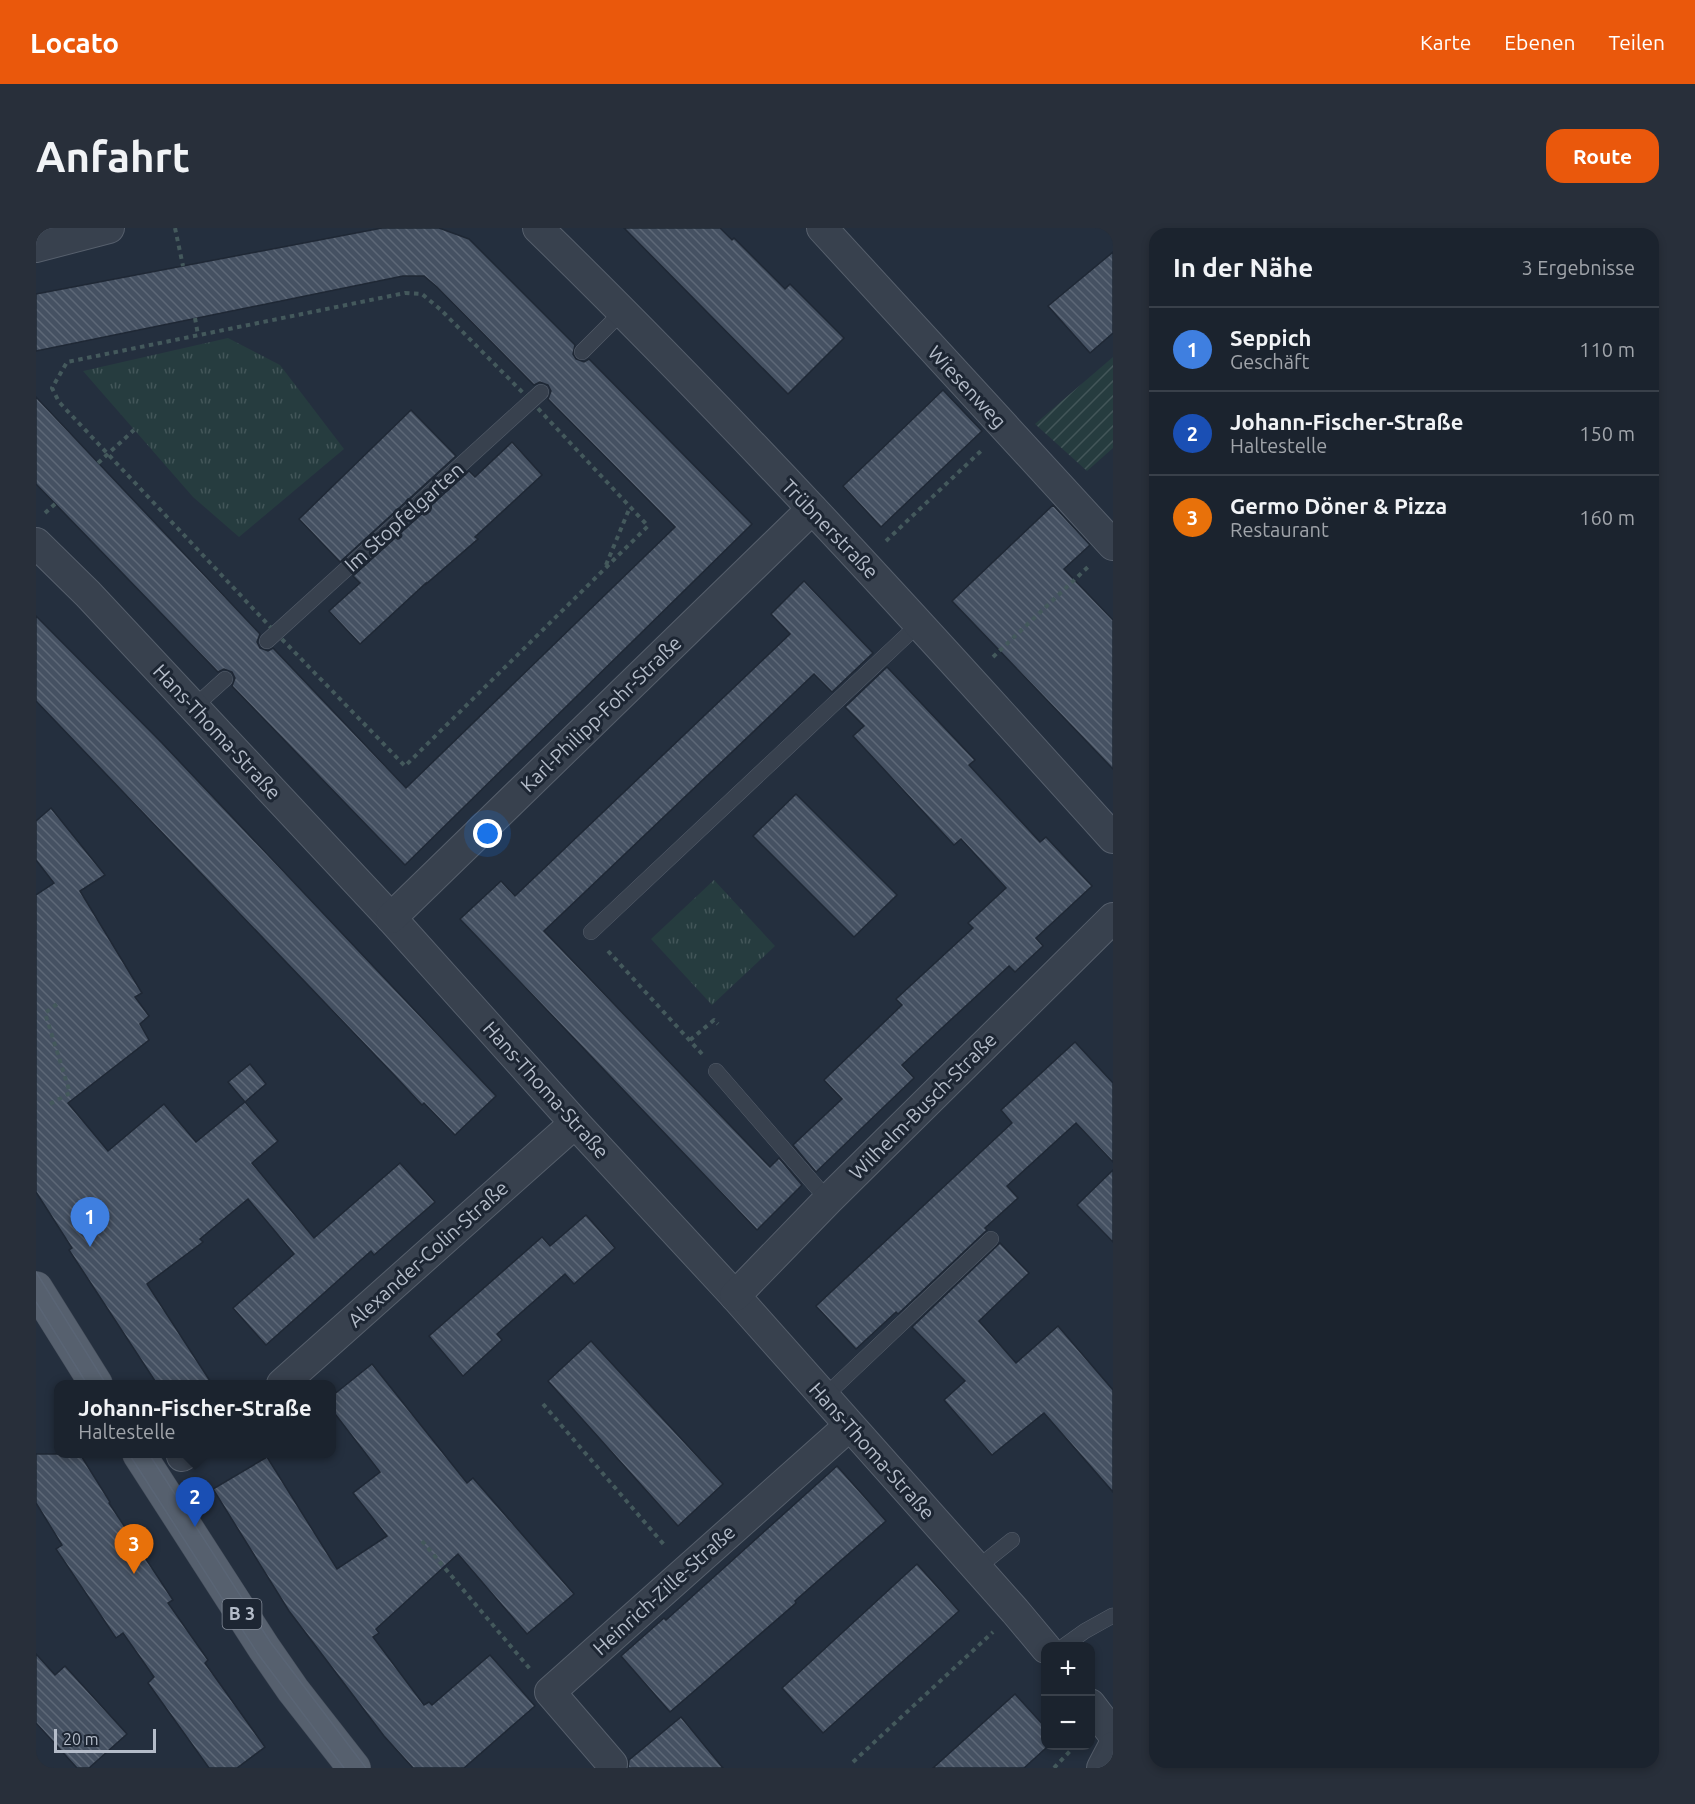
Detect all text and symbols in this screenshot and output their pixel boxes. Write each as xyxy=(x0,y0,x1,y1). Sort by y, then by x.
text: Locato xyxy=(30,27,119,58)
text: Karte xyxy=(1420,30,1471,54)
text: Ebenen xyxy=(1504,30,1576,54)
text: Teilen xyxy=(1609,30,1665,54)
button: Route xyxy=(1546,129,1659,183)
text: Anfahrt xyxy=(36,133,190,180)
text: In der Nähe xyxy=(1173,253,1313,282)
text: 3 Ergebnisse xyxy=(1521,256,1635,279)
text: Seppich xyxy=(1230,325,1311,350)
text: 1 xyxy=(1187,338,1198,361)
text: 110 m xyxy=(1579,338,1635,361)
street label: Wiesenweg xyxy=(924,341,1011,433)
text: Geschäft xyxy=(1230,350,1309,373)
text: Johann-Fischer-Straße xyxy=(1230,409,1463,434)
text: 2 xyxy=(1187,422,1198,445)
text: 150 m xyxy=(1579,422,1635,445)
text: Haltestelle xyxy=(1230,434,1327,457)
street label: Im Stopfelgarten xyxy=(339,457,468,576)
street label: Trübnerstraße xyxy=(777,474,883,583)
text: Germo Döner & Pizza xyxy=(1230,493,1447,518)
text: 3 xyxy=(1187,506,1198,529)
text: 160 m xyxy=(1579,506,1635,529)
text: Restaurant xyxy=(1230,518,1329,541)
street label: Karl-Philipp-Fohr-Straße xyxy=(516,631,686,796)
street label: Hans-Thoma-Straße xyxy=(149,659,286,804)
your location xyxy=(473,819,502,848)
street label: Hans-Thoma-Straße xyxy=(479,1017,614,1163)
street label: Wilhelm-Busch-Straße xyxy=(844,1027,1001,1184)
street label: Alexander-Colin-Straße xyxy=(343,1176,512,1332)
pin: 1 xyxy=(70,1198,110,1247)
street label: Hans-Thoma-Straße xyxy=(805,1378,940,1524)
popup xyxy=(54,1380,336,1458)
text: Johann-Fischer-Straße xyxy=(78,1395,312,1420)
text: Haltestelle xyxy=(78,1420,176,1443)
pin: 2 xyxy=(176,1478,214,1527)
street label: Heinrich-Zille-Straße xyxy=(588,1520,739,1659)
pin: 3 xyxy=(114,1524,154,1574)
road number: B 3 xyxy=(222,1599,262,1629)
map controls xyxy=(1041,1642,1095,1750)
button: + xyxy=(1041,1642,1095,1696)
button: − xyxy=(1041,1696,1095,1750)
scale bar xyxy=(54,1726,156,1754)
text: 20 m xyxy=(63,1730,99,1748)

